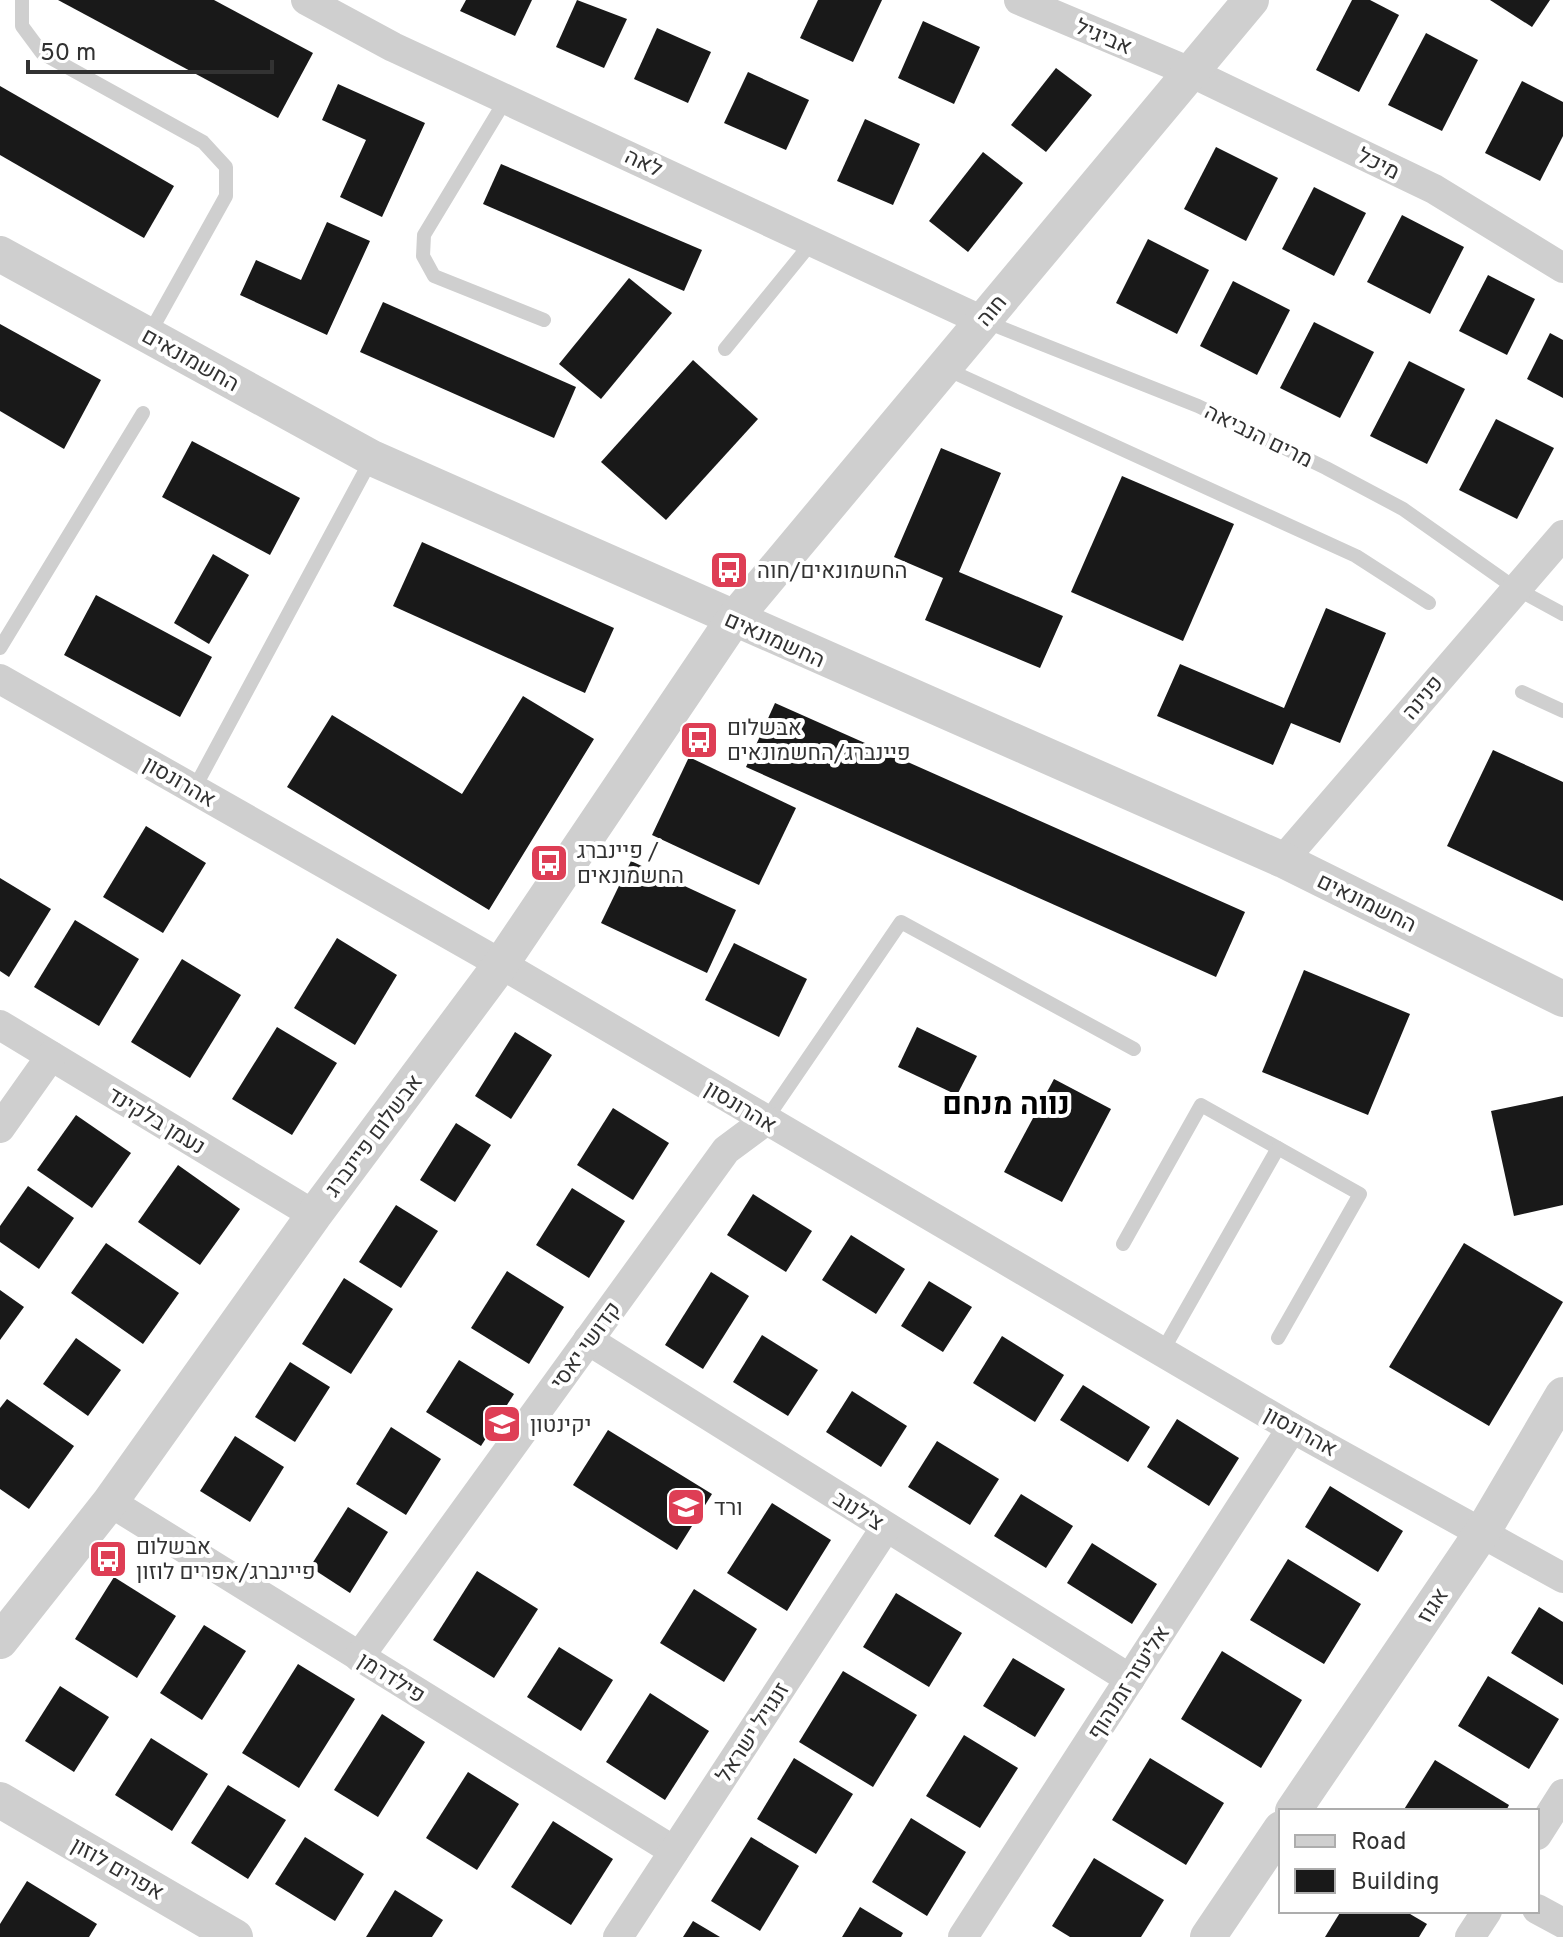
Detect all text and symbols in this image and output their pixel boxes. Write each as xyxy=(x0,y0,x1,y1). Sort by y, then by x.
street label: אביגיל xyxy=(1071,14,1135,62)
scale bar xyxy=(28,24,272,74)
text: 50 m xyxy=(40,39,96,69)
street label: לאה xyxy=(620,144,666,185)
street label: מיכל xyxy=(1352,144,1403,187)
street label: חוה xyxy=(972,290,1014,333)
street label: החשמונאים xyxy=(136,323,243,399)
street label: מרים הנביאה xyxy=(1200,400,1316,475)
bus stop icon: החשמונאים/חוה xyxy=(708,549,750,591)
place label: החשמונאים/חוה xyxy=(757,559,907,586)
street label: החשמונאים xyxy=(720,607,828,675)
street label: פנינה xyxy=(1398,671,1450,726)
place label: אבשלום פיינברג/החשמונאים xyxy=(727,716,911,768)
bus stop icon: אבשלום פיינברג/החשמונאים xyxy=(678,719,720,761)
street label: אהרונסון xyxy=(138,752,220,815)
place label: פיינברג / החשמונאים xyxy=(577,839,684,891)
bus stop icon: פיינברג / החשמונאים xyxy=(528,842,570,884)
street label: החשמונאים xyxy=(1312,869,1420,940)
street label: אבשלום פיינברג xyxy=(320,1070,430,1203)
street label: אהרונסון xyxy=(699,1076,781,1140)
street label: נעמן בלקינד xyxy=(102,1083,209,1162)
district label: נווה מנחם xyxy=(942,1088,1070,1125)
street label: קדושי יאסי xyxy=(546,1297,628,1396)
street label: אהרונסון xyxy=(1259,1402,1341,1464)
school or university icon: יקינטון xyxy=(481,1403,523,1445)
place label: יקינטון xyxy=(530,1413,591,1440)
school or university icon: ורד xyxy=(665,1486,707,1528)
street label: צ'לנוב xyxy=(828,1486,888,1538)
place label: ורד xyxy=(714,1496,743,1523)
place label: אבשלום פיינברג/אפרים לוזון xyxy=(136,1535,316,1587)
bus stop icon: אבשלום פיינברג/אפרים לוזון xyxy=(87,1538,129,1580)
street label: אגוז xyxy=(1413,1584,1456,1629)
street label: אליעזר זמנהוף xyxy=(1083,1621,1177,1746)
street label: פילדרמן xyxy=(352,1648,429,1710)
street label: זנגויל ישראל xyxy=(712,1678,797,1789)
legend xyxy=(1279,1809,1539,1913)
text: Road xyxy=(1351,1828,1407,1858)
street label: אפרים לוזון xyxy=(65,1833,168,1908)
text: Building xyxy=(1351,1868,1440,1898)

